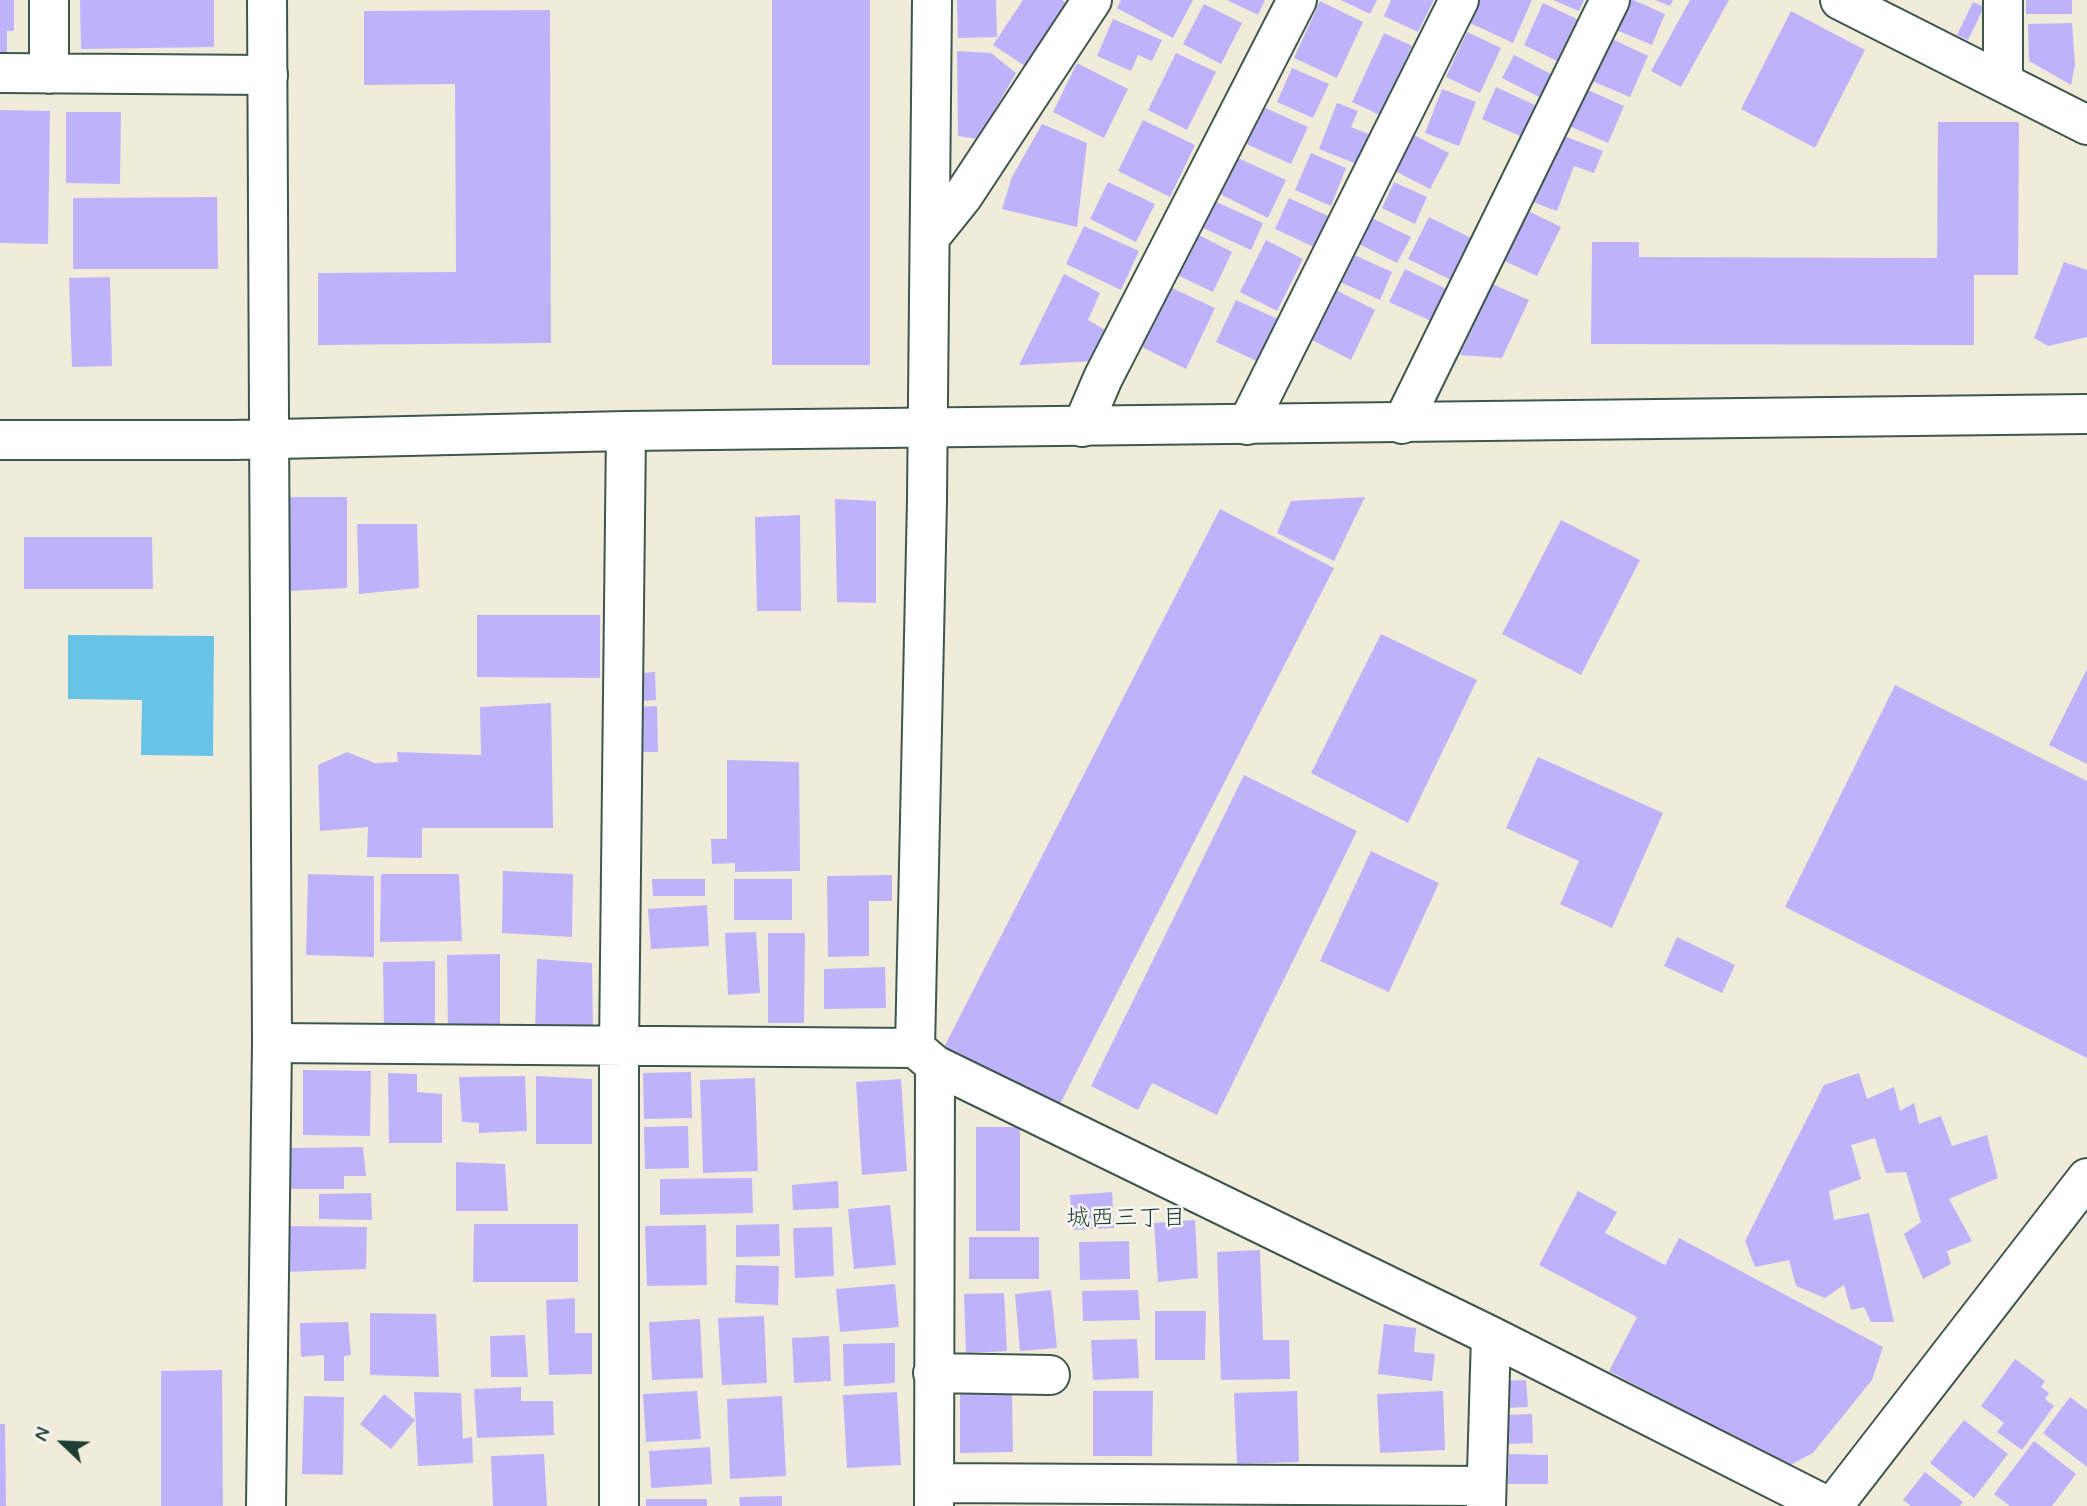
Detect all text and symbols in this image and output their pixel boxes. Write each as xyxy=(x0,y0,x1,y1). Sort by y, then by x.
district label: 城西三丁目 xyxy=(1066,1206,1186,1234)
north arrow xyxy=(28,1408,98,1478)
text: N xyxy=(29,1424,57,1445)

